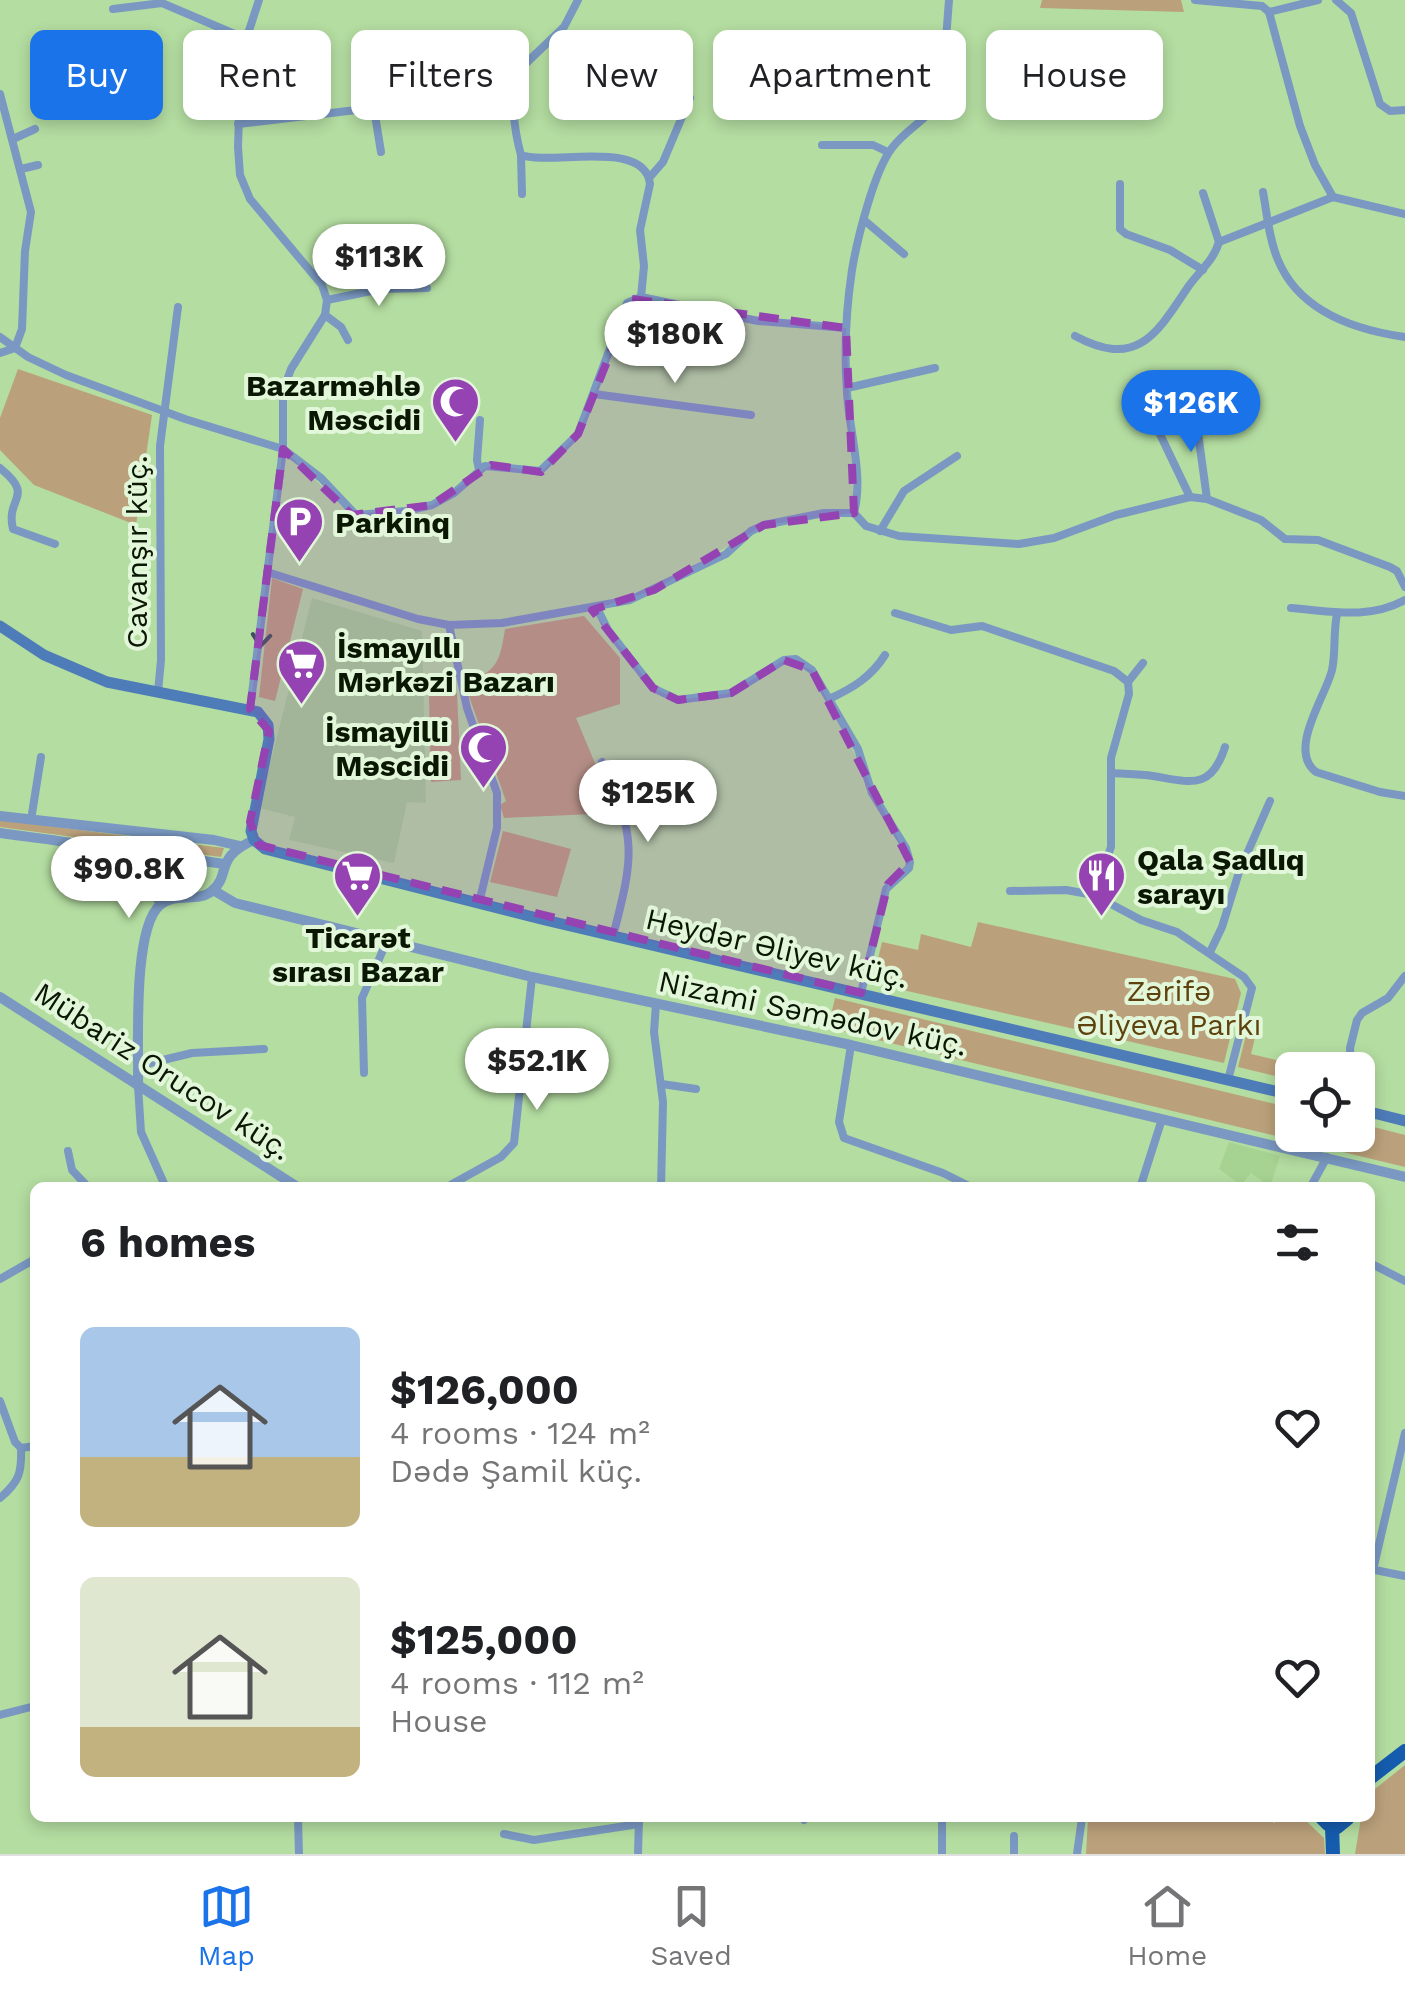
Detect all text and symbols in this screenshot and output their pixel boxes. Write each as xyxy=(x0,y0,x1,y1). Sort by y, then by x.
chip: Buy xyxy=(30,30,163,120)
chip: Rent xyxy=(183,30,331,120)
chip: Filters xyxy=(351,30,529,120)
chip: New xyxy=(549,30,693,120)
chip: Apartment xyxy=(713,30,966,120)
chip: House xyxy=(986,30,1163,120)
pin: $113K xyxy=(309,224,449,309)
text: $113K xyxy=(334,237,424,275)
pin: $180K xyxy=(605,301,745,386)
text: $180K xyxy=(626,314,724,352)
place label: Bazarməhlə Məscidi xyxy=(246,368,421,437)
pin: $126K xyxy=(1121,370,1261,455)
mosque icon: Bazarməhlə Məscidi xyxy=(430,376,482,444)
text: $126K xyxy=(1143,383,1239,421)
street label: Cavanşır küç. xyxy=(119,455,154,649)
parking icon: Parkinq xyxy=(274,496,326,564)
place label: Parkinq xyxy=(335,505,450,540)
place label: İsmayıllı Mərkəzi Bazarı xyxy=(337,630,555,699)
one-way arrow xyxy=(251,633,272,649)
supermarket icon: İsmayıllı Mərkəzi Bazarı xyxy=(276,638,328,706)
place label: İsmayilli Məscidi xyxy=(325,714,449,783)
mosque icon: İsmayilli Məscidi xyxy=(458,722,510,790)
pin: $125K xyxy=(578,760,718,845)
text: $125K xyxy=(601,773,695,811)
pin: $90.8K xyxy=(48,836,210,921)
place label: Qala Şadlıq sarayı xyxy=(1137,842,1305,911)
text: $90.8K xyxy=(73,849,185,887)
supermarket icon: Ticarət sırası Bazar xyxy=(332,850,384,918)
restaurant icon: Qala Şadlıq sarayı xyxy=(1076,850,1128,918)
street label: Heydər Əliyev küç. xyxy=(642,901,912,995)
place label: Ticarət sırası Bazar xyxy=(272,920,444,989)
street label: Nizami Səmədov küç. xyxy=(656,963,970,1063)
park label: Zərifə Əliyeva Parkı xyxy=(1076,973,1262,1042)
street label: Mübariz Orucov küç. xyxy=(28,975,298,1167)
pin: $52.1K xyxy=(456,1028,618,1113)
text: $52.1K xyxy=(487,1041,587,1079)
map controls xyxy=(1275,1052,1375,1152)
button: locate xyxy=(1275,1052,1375,1152)
icon: filters xyxy=(1270,1215,1325,1270)
text: 6 homes xyxy=(80,1218,255,1267)
text: $126,000 xyxy=(390,1365,579,1414)
icon: home xyxy=(160,1367,280,1487)
icon: heart xyxy=(1270,1400,1325,1455)
text: 4 rooms · 124 m² xyxy=(390,1414,650,1452)
text: Dədə Şamil küç. xyxy=(390,1452,642,1490)
text: $125,000 xyxy=(390,1615,577,1664)
icon: home xyxy=(160,1617,280,1737)
icon: heart xyxy=(1270,1650,1325,1705)
text: 4 rooms · 112 m² xyxy=(390,1664,644,1702)
text: House xyxy=(390,1702,488,1740)
tab: Map xyxy=(198,1879,255,1972)
tab: Saved xyxy=(650,1879,732,1972)
tab: Home xyxy=(1127,1879,1207,1972)

